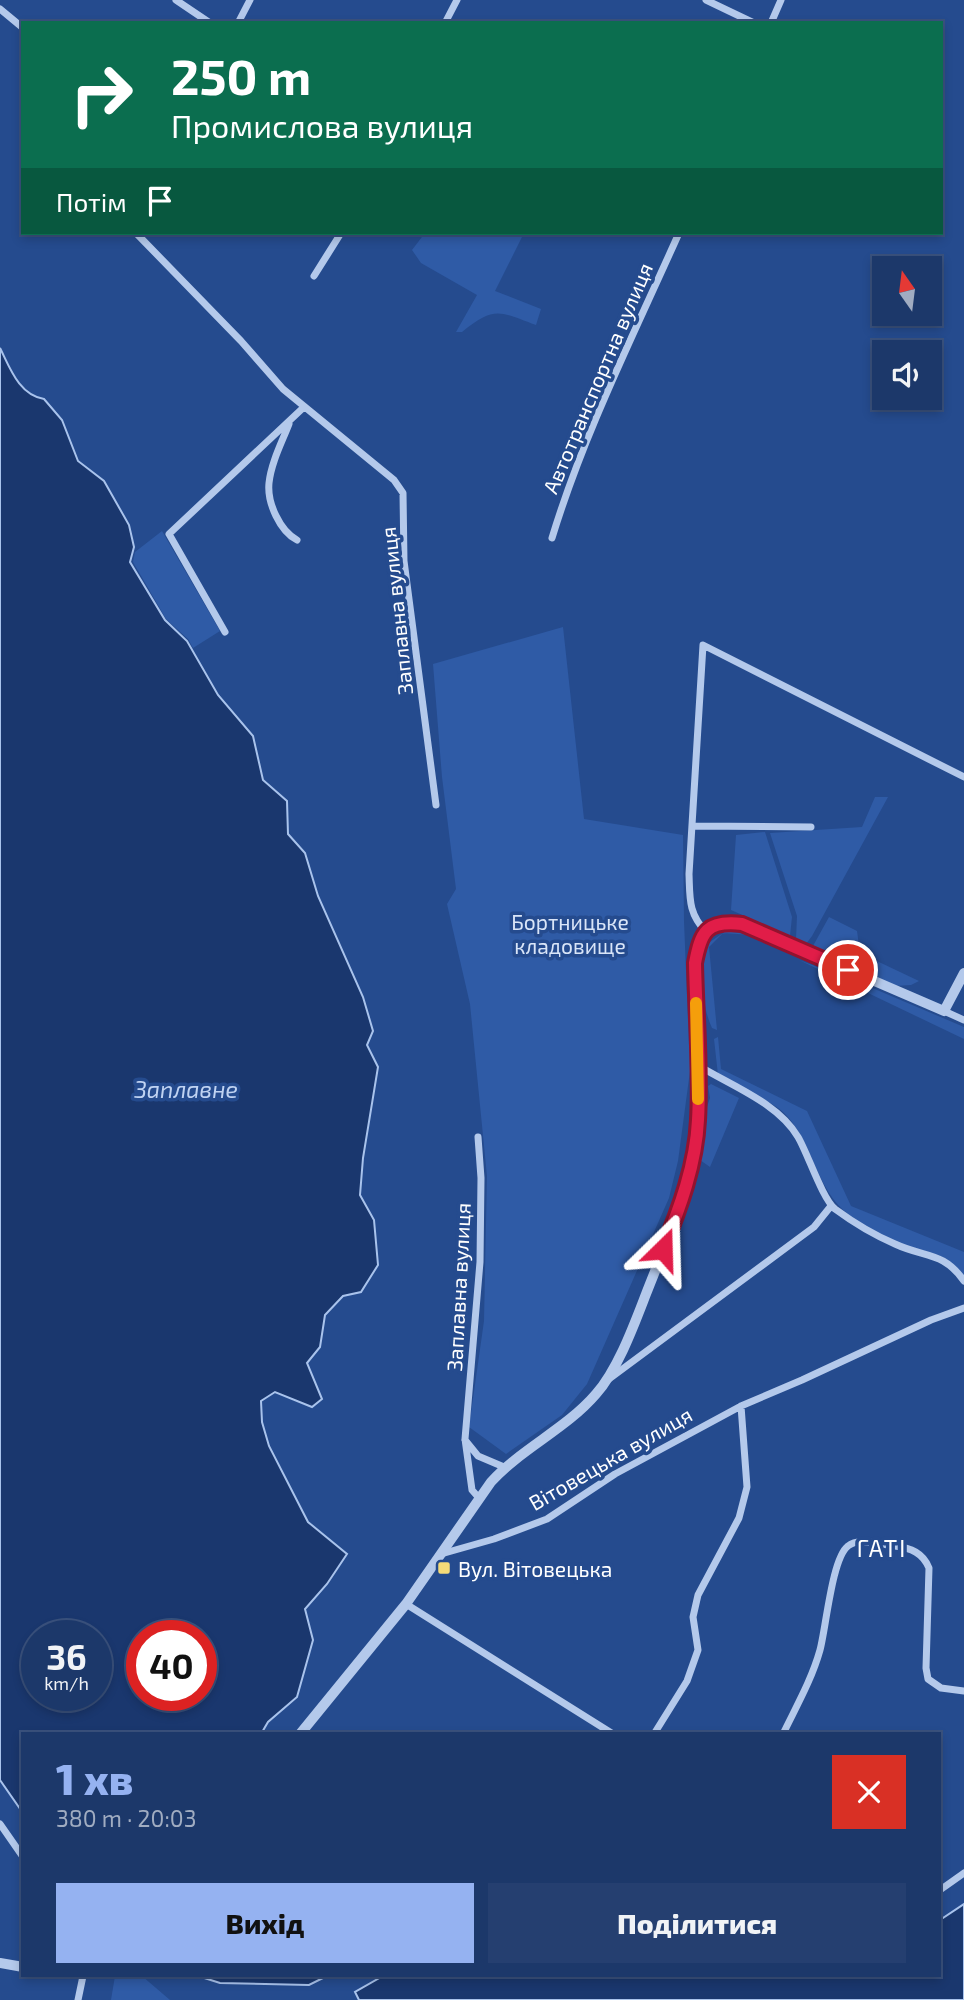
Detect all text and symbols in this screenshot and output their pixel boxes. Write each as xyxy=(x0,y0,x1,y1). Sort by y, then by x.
text: 250 m xyxy=(171,46,311,105)
icon: right xyxy=(56,49,147,140)
text: Промислова вулиця xyxy=(171,106,473,144)
icon: arrive xyxy=(141,182,179,220)
text: Потім xyxy=(56,186,127,217)
north arrow xyxy=(872,256,942,326)
map controls xyxy=(872,256,942,410)
street label: Автотранспортна вулиця xyxy=(537,259,658,498)
button: sound xyxy=(872,340,942,410)
street label: Заплавна вулиця xyxy=(375,526,418,696)
park label: Бортницьке кладовище xyxy=(511,909,629,958)
pin xyxy=(818,940,878,1000)
icon: arrive xyxy=(829,951,867,989)
water label: Заплавне xyxy=(133,1075,238,1103)
street label: Заплавна вулиця xyxy=(441,1202,476,1372)
position arrow xyxy=(626,1212,700,1286)
street label: Вітовецька вулиця xyxy=(524,1401,696,1516)
district label: ГАТІ xyxy=(857,1534,907,1562)
place label: Вул. Вітовецька xyxy=(458,1556,612,1582)
marker: Вул. Вітовецька xyxy=(436,1560,452,1576)
speed limit sign: 40 xyxy=(126,1620,217,1711)
text: 36 xyxy=(46,1635,87,1677)
text: km/h xyxy=(44,1672,89,1694)
text: 1 хв xyxy=(56,1753,133,1803)
button: close xyxy=(832,1755,906,1829)
text: 380 m · 20:03 xyxy=(56,1804,196,1832)
button: Вихід xyxy=(56,1883,474,1963)
button: Поділитися xyxy=(488,1883,906,1963)

